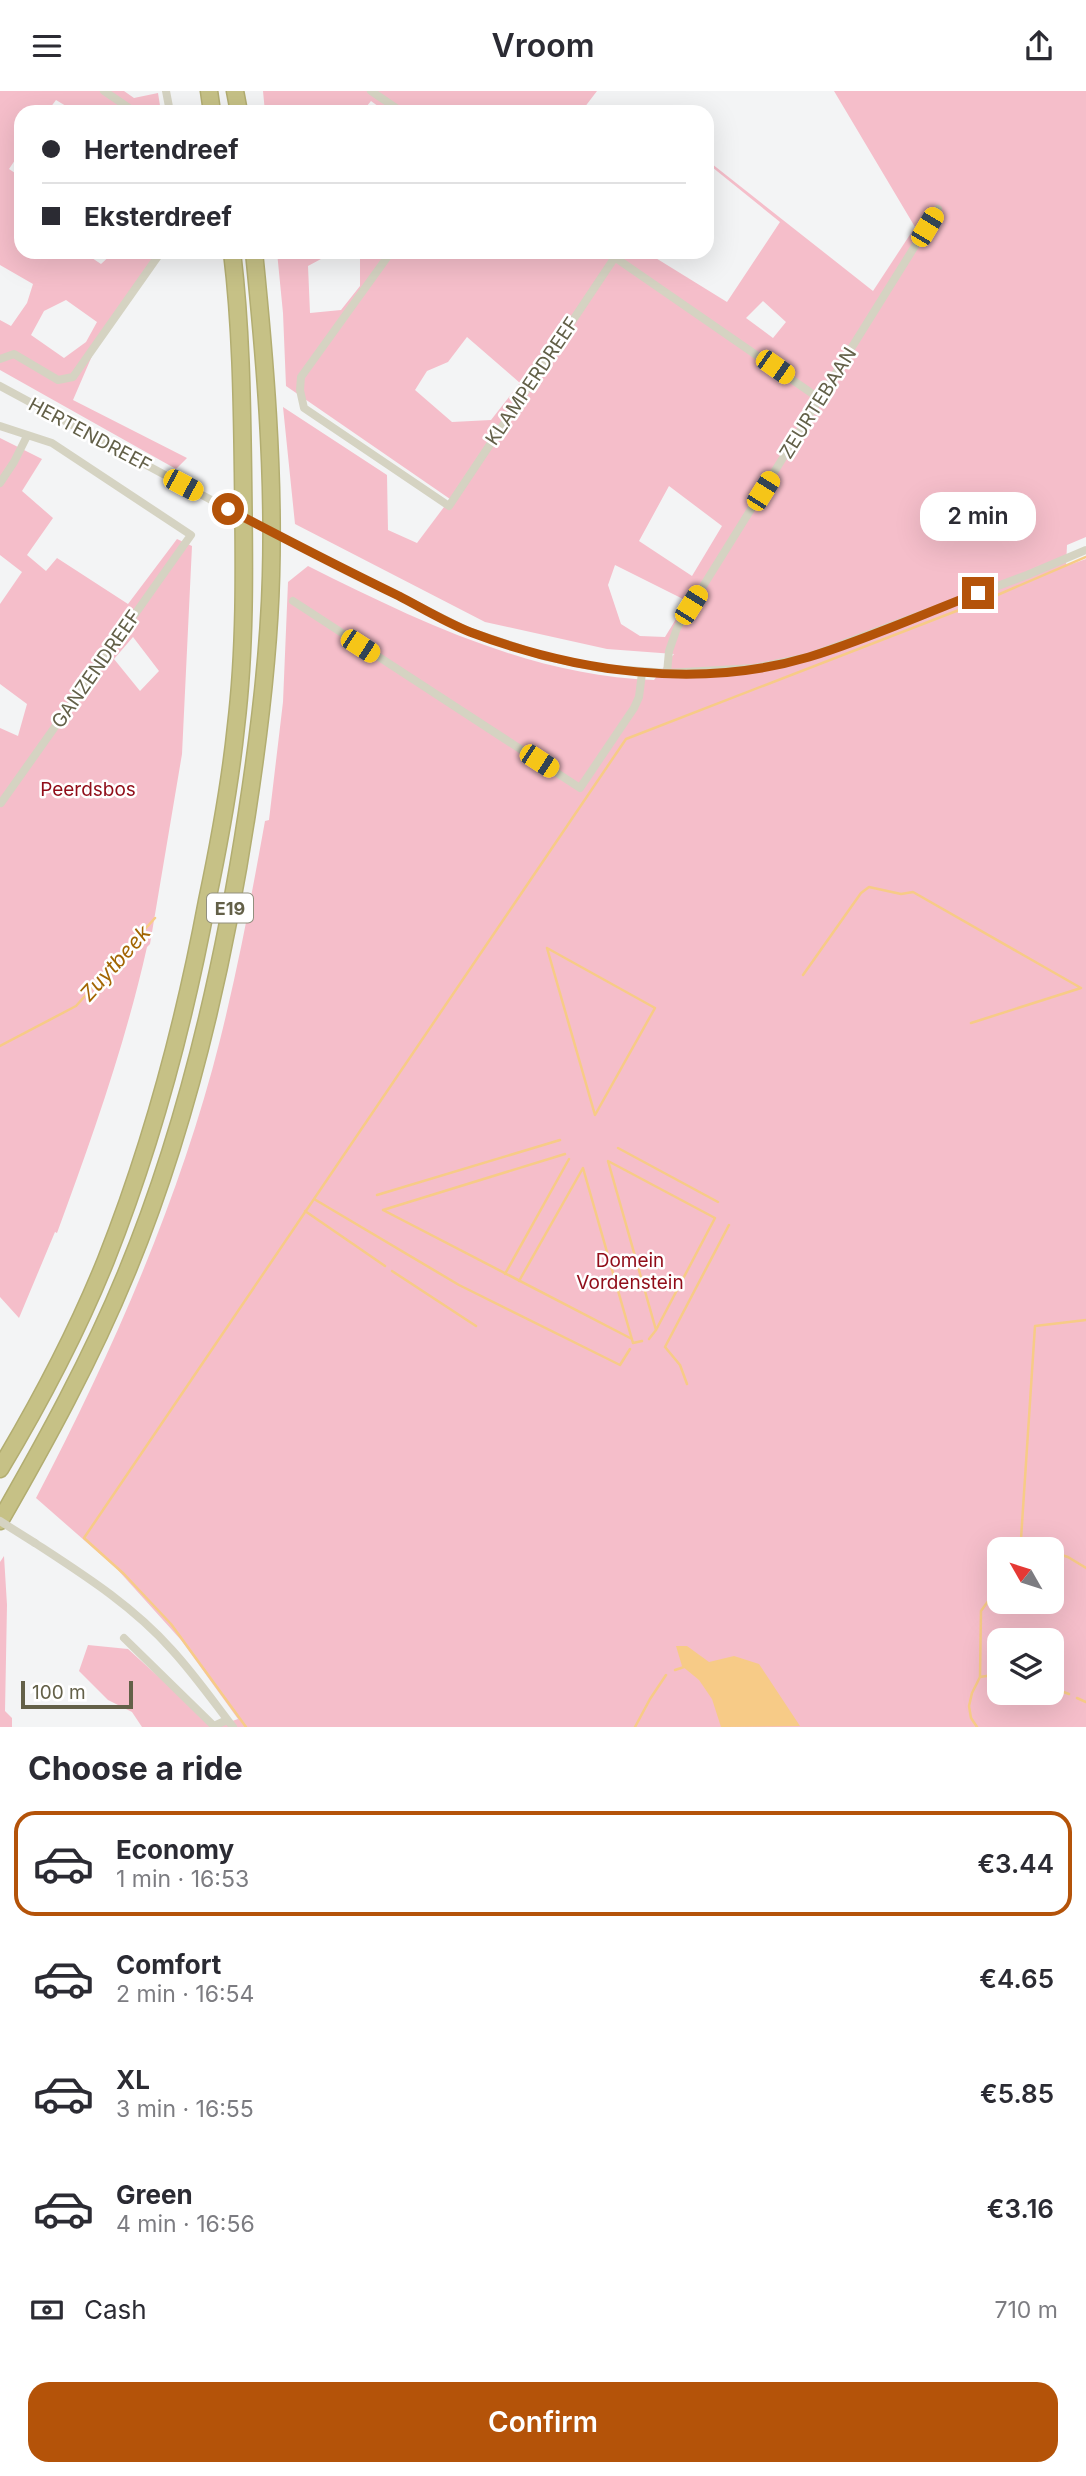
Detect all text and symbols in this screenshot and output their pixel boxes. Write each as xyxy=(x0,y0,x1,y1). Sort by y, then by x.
text: Vroom xyxy=(491,26,595,65)
icon: menu xyxy=(28,27,66,65)
icon: share xyxy=(1020,27,1058,65)
text: Hertendreef xyxy=(84,134,239,165)
text: Eksterdreef xyxy=(84,201,232,232)
car xyxy=(908,204,947,250)
street label: KLAMPERDREEF xyxy=(481,313,583,449)
street label: ZEURTEBAAN xyxy=(775,343,861,463)
car xyxy=(752,346,799,388)
street label: HERTENDREEF xyxy=(25,393,155,477)
car xyxy=(160,466,207,504)
car xyxy=(743,468,784,514)
callout: 2 min xyxy=(920,491,1036,540)
route start xyxy=(212,493,244,525)
text: 2 min xyxy=(948,502,1008,530)
route end xyxy=(962,577,994,609)
car xyxy=(671,582,712,628)
street label: GANZENDREEF xyxy=(47,606,145,732)
car xyxy=(337,626,384,666)
car xyxy=(516,741,563,781)
park label: Peerdsbos xyxy=(40,778,136,801)
road number: E19 xyxy=(207,893,253,923)
water label: Zuytbeek xyxy=(75,920,156,1006)
park label: Domein Vordenstein xyxy=(576,1249,684,1294)
north arrow xyxy=(987,1537,1064,1613)
map controls xyxy=(987,1537,1064,1705)
button: layers xyxy=(987,1628,1064,1705)
scale bar xyxy=(21,1678,133,1710)
text: 100 m xyxy=(32,1681,86,1704)
text: Choose a ride xyxy=(28,1749,243,1788)
icon: car xyxy=(32,1832,95,1895)
text: Economy xyxy=(116,1834,234,1865)
text: €3.44 xyxy=(977,1848,1054,1879)
text: 1 min · 16:53 xyxy=(116,1865,249,1893)
icon: car xyxy=(32,1947,95,2010)
text: Comfort xyxy=(116,1949,221,1980)
text: €4.65 xyxy=(979,1963,1054,1994)
text: 2 min · 16:54 xyxy=(116,1980,254,2008)
icon: car xyxy=(32,2062,95,2125)
text: XL xyxy=(116,2064,150,2095)
text: €5.85 xyxy=(980,2078,1054,2109)
text: 3 min · 16:55 xyxy=(116,2095,254,2123)
icon: car xyxy=(32,2177,95,2240)
text: Green xyxy=(116,2179,193,2210)
text: €3.16 xyxy=(987,2193,1054,2224)
text: 4 min · 16:56 xyxy=(116,2210,255,2238)
icon: cash xyxy=(28,2291,66,2329)
text: Cash xyxy=(84,2294,147,2325)
text: 710 m xyxy=(995,2296,1058,2324)
button: Confirm xyxy=(28,2382,1058,2462)

